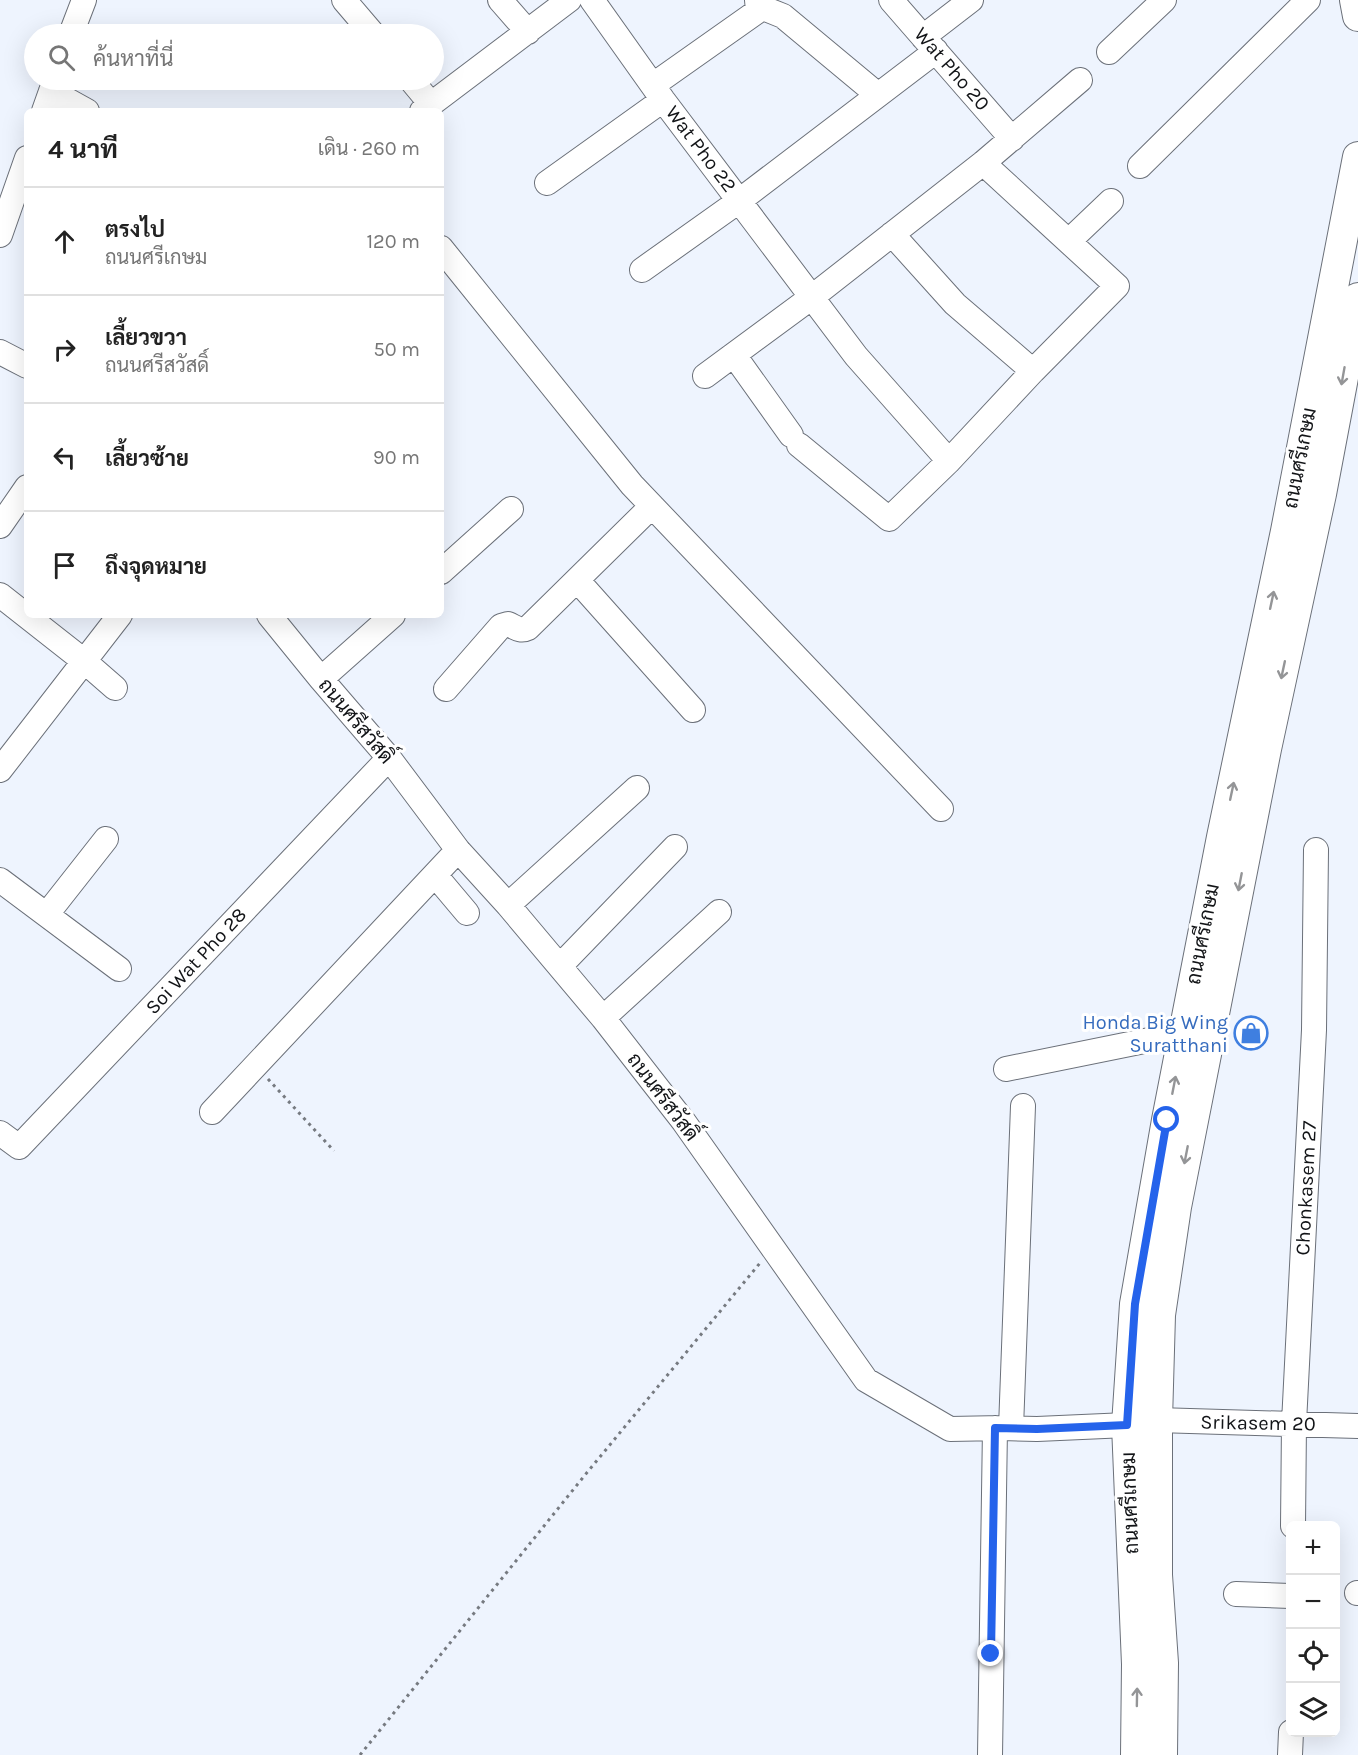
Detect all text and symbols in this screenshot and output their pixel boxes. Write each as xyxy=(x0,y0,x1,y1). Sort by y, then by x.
street label: Wat Pho 20 xyxy=(910,23,994,115)
search box xyxy=(24,24,444,90)
icon: search xyxy=(45,41,78,74)
text: ค้นหาที่นี่ xyxy=(93,46,173,72)
street label: Wat Pho 22 xyxy=(661,101,741,197)
text: 4 นาที xyxy=(48,134,118,165)
text: เดิน · 260 m xyxy=(318,137,420,160)
text: ตรงไป xyxy=(105,217,165,243)
icon: ahead xyxy=(48,225,81,258)
text: 120 m xyxy=(366,230,420,253)
text: ถนนศรีเกษม xyxy=(105,246,207,269)
text: เลี้ยวขวา xyxy=(105,325,187,351)
icon: right xyxy=(48,333,81,366)
text: 50 m xyxy=(373,338,420,361)
text: ถนนศรีสวัสดิ์ xyxy=(105,354,209,377)
one-way arrow xyxy=(1337,366,1348,385)
street label: ถนนศรีเกษม xyxy=(1277,405,1321,510)
icon: left xyxy=(48,441,81,474)
text: เลี้ยวซ้าย xyxy=(105,446,189,472)
text: 90 m xyxy=(373,446,420,469)
icon: arrive xyxy=(48,549,81,582)
text: ถึงจุดหมาย xyxy=(105,554,207,580)
one-way arrow xyxy=(1267,591,1278,610)
one-way arrow xyxy=(1277,660,1288,679)
street label: ถนนศรีสวัสดิ์ xyxy=(314,669,404,768)
one-way arrow xyxy=(1227,782,1238,801)
one-way arrow xyxy=(1234,871,1245,891)
street label: ถนนศรีเกษม xyxy=(1180,881,1224,986)
street label: Soi Wat Pho 28 xyxy=(141,903,251,1019)
place label: Honda Big Wing Suratthani xyxy=(1082,1011,1228,1057)
shop icon: Honda Big Wing Suratthani xyxy=(1233,1015,1269,1051)
street label: ถนนศรีสวัสดิ์ xyxy=(622,1044,709,1145)
one-way arrow xyxy=(1169,1076,1180,1096)
route start xyxy=(1153,1106,1179,1132)
street label: Chonkasem 27 xyxy=(1291,1119,1321,1256)
one-way arrow xyxy=(1180,1145,1191,1165)
street label: Srikasem 20 xyxy=(1200,1410,1316,1436)
street label: ถนนศรีเกษม xyxy=(1115,1451,1143,1555)
map controls xyxy=(1286,1521,1340,1737)
button: + xyxy=(1286,1521,1340,1575)
button: − xyxy=(1286,1575,1340,1629)
button: locate xyxy=(1286,1629,1340,1683)
route end xyxy=(977,1640,1003,1666)
button: layers xyxy=(1286,1683,1340,1737)
one-way arrow xyxy=(1131,1687,1142,1707)

